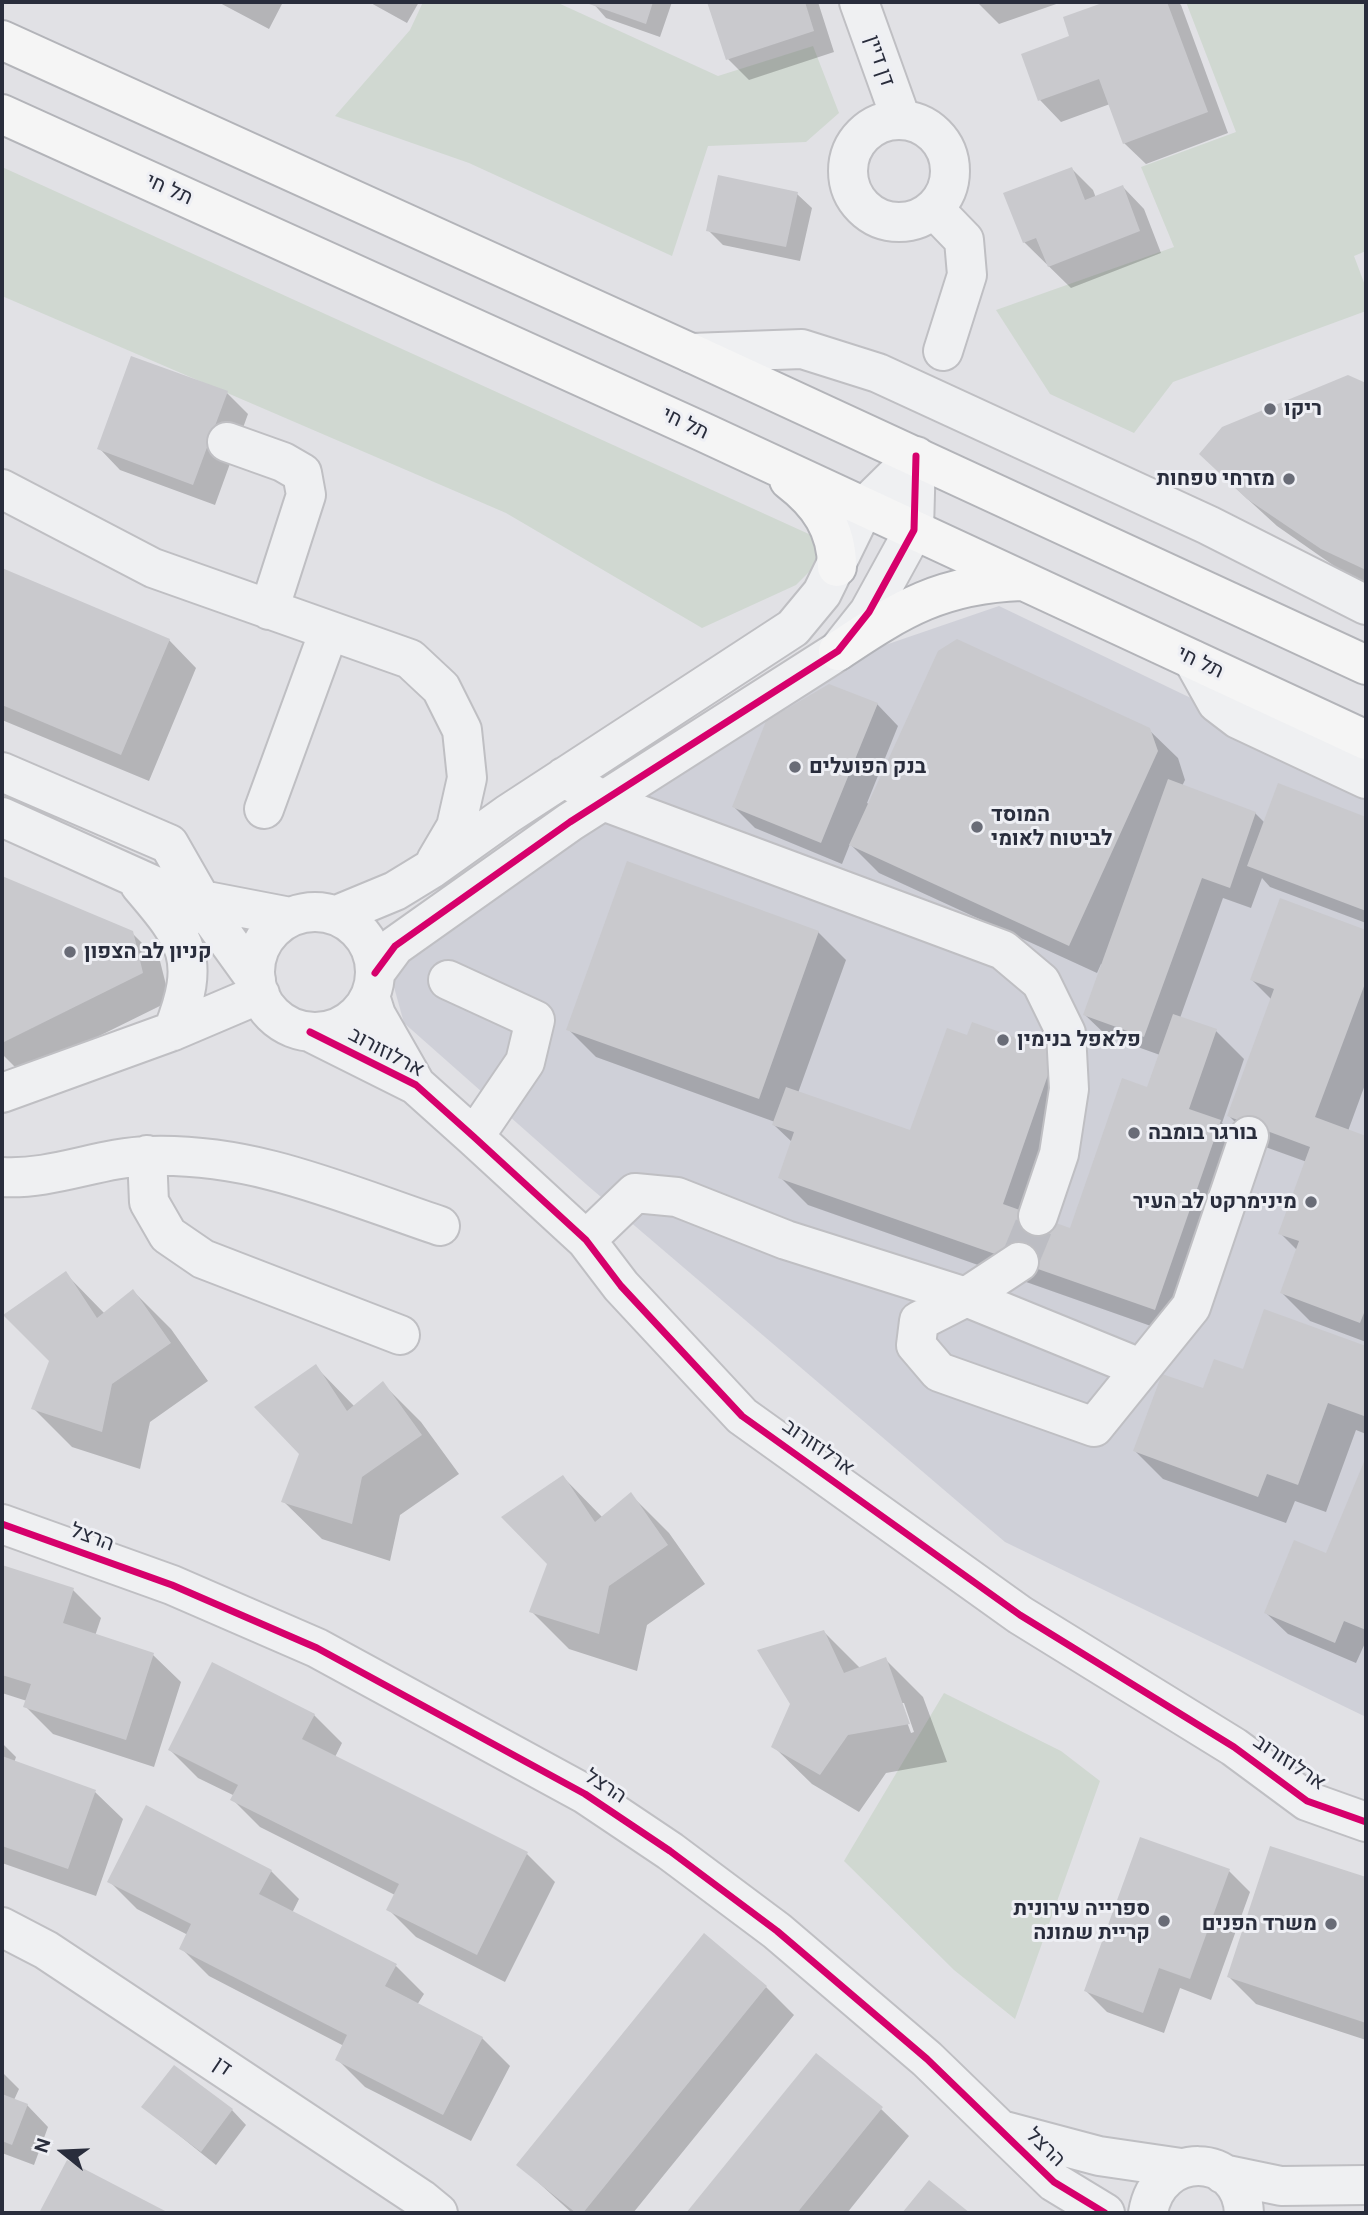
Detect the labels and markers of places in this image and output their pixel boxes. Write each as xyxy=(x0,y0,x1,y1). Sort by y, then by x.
place label: ריקו xyxy=(1284,396,1322,422)
marker: ריקו xyxy=(1262,401,1278,417)
place label: מזרחי טפחות xyxy=(1157,466,1275,492)
marker: מזרחי טפחות xyxy=(1281,471,1297,487)
place label: בנק הפועלים xyxy=(809,754,926,780)
marker: בנק הפועלים xyxy=(787,759,803,775)
place label: המוסד לביטוח לאומי xyxy=(991,802,1112,852)
marker: המוסד לביטוח לאומי xyxy=(969,819,985,835)
place label: קניון לב הצפון xyxy=(84,939,212,965)
marker: קניון לב הצפון xyxy=(62,944,78,960)
place label: פלאפל בנימין xyxy=(1017,1027,1141,1053)
marker: פלאפל בנימין xyxy=(995,1032,1011,1048)
place label: בורגר בומבה xyxy=(1148,1120,1257,1146)
marker: בורגר בומבה xyxy=(1126,1125,1142,1141)
place label: מינימרקט לב העיר xyxy=(1133,1189,1297,1215)
marker: מינימרקט לב העיר xyxy=(1303,1194,1319,1210)
place label: ספרייה עירונית קריית שמונה xyxy=(1014,1896,1150,1946)
place label: משרד הפנים xyxy=(1202,1911,1317,1937)
marker: ספרייה עירונית קריית שמונה xyxy=(1156,1913,1172,1929)
marker: משרד הפנים xyxy=(1323,1916,1339,1932)

